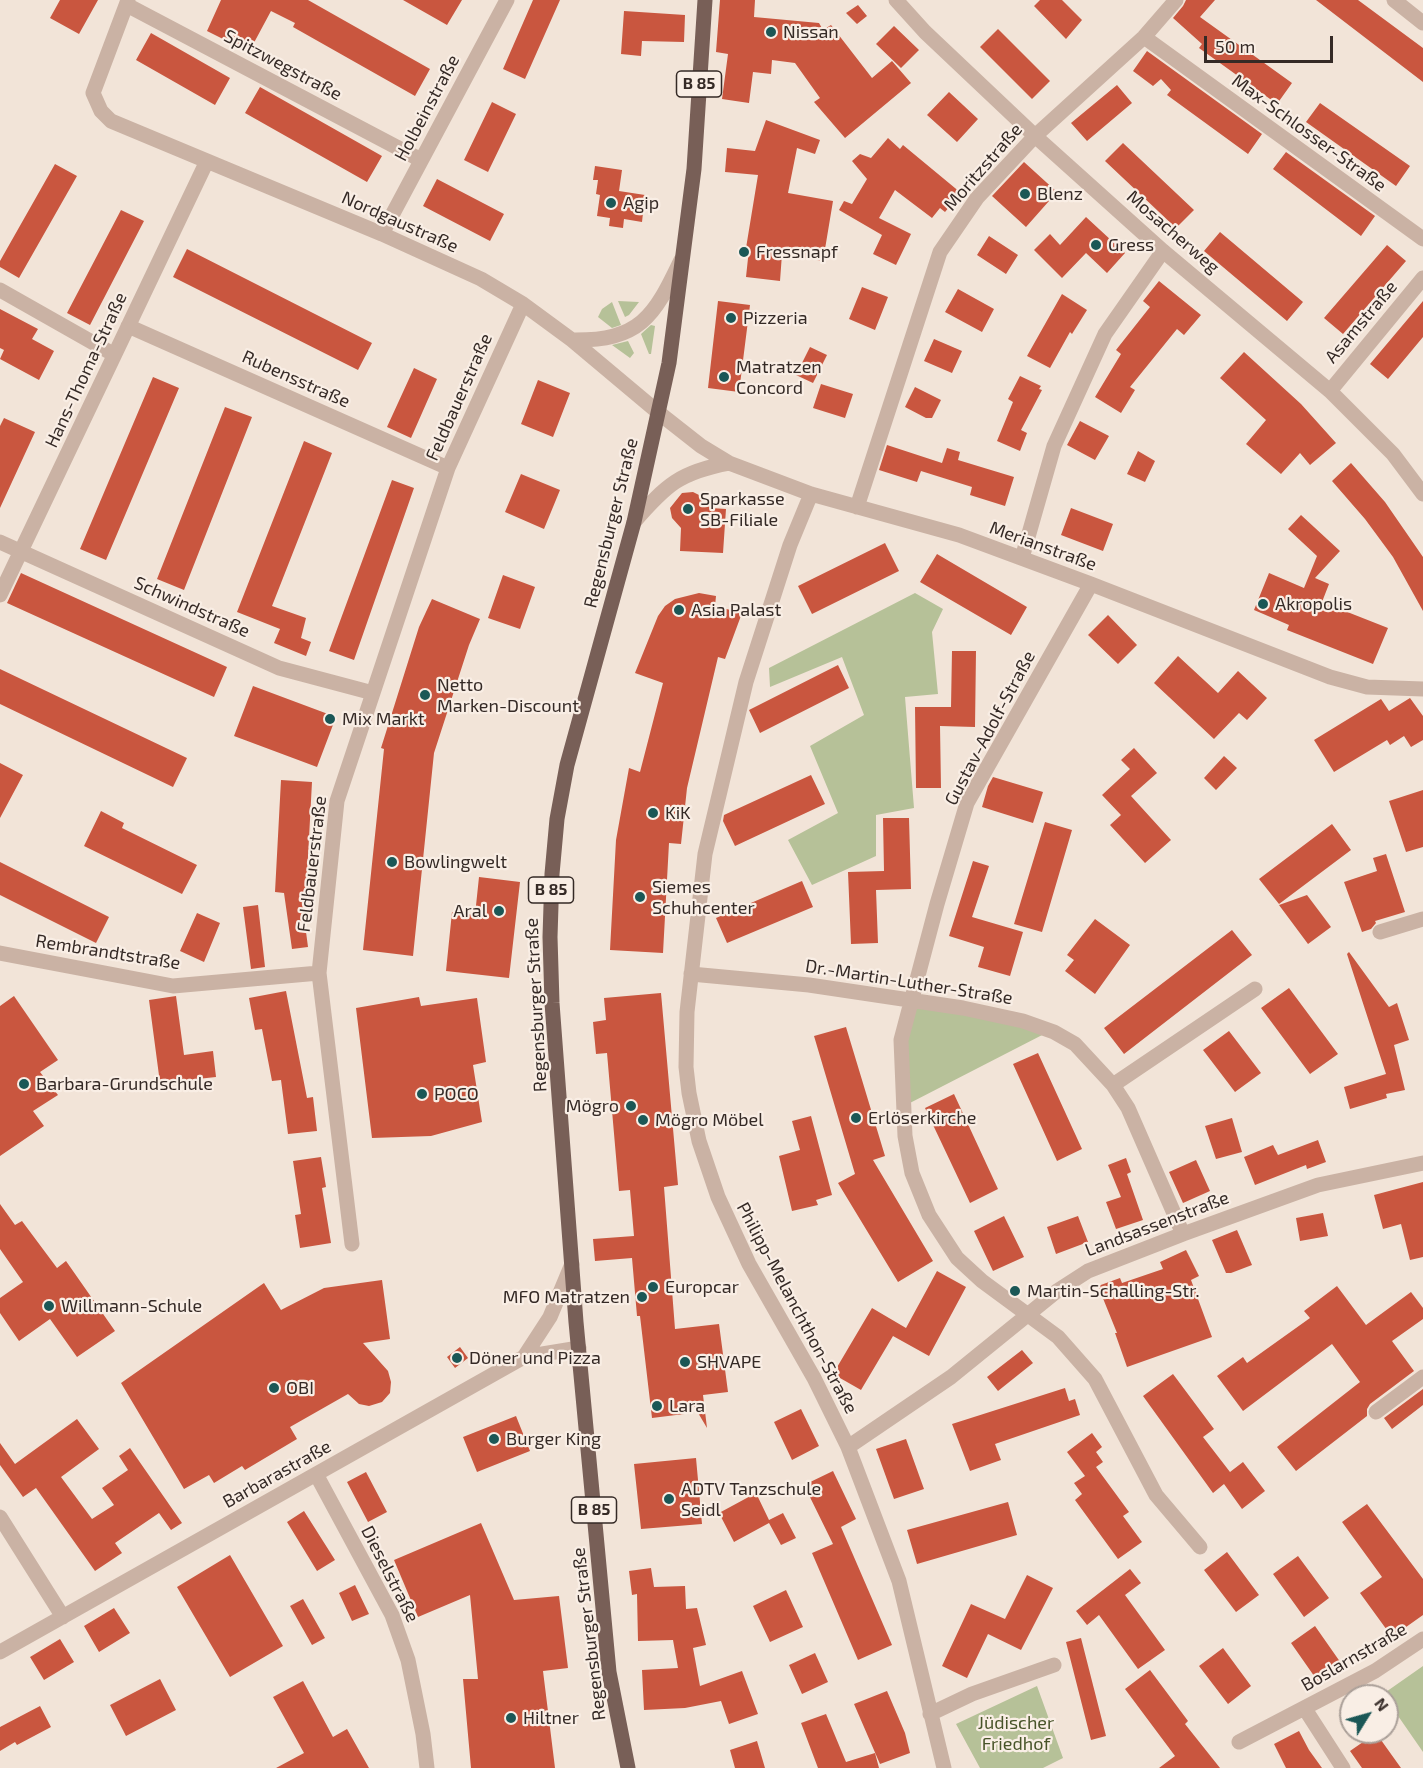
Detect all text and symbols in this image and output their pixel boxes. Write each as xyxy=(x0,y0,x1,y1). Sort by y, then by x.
place label: Nissan xyxy=(783,21,839,43)
scale bar xyxy=(1207,24,1336,62)
street label: Spitzwegstraße xyxy=(220,25,346,105)
marker: Nissan xyxy=(764,25,778,39)
text: 50 m xyxy=(1215,35,1255,57)
street label: Holbeinstraße xyxy=(390,51,464,165)
street label: Max-Schlosser-Straße xyxy=(1228,70,1390,196)
road number: B 85 xyxy=(676,71,722,97)
street label: Moritzstraße xyxy=(939,119,1027,215)
place label: Blenz xyxy=(1037,183,1083,205)
street label: Mosacherweg xyxy=(1122,186,1224,278)
street label: Nordgaustraße xyxy=(338,187,462,257)
marker: Blenz xyxy=(1018,187,1032,201)
place label: Agip xyxy=(623,192,659,214)
marker: Agip xyxy=(604,196,618,210)
place label: Gress xyxy=(1108,234,1154,256)
marker: Gress xyxy=(1089,238,1103,252)
place label: Fressnapf xyxy=(756,241,838,263)
marker: Fressnapf xyxy=(737,245,751,259)
street label: Asamstraße xyxy=(1320,276,1402,368)
street label: Hans-Thoma-Straße xyxy=(40,289,132,451)
place label: Pizzeria xyxy=(743,307,808,329)
marker: Pizzeria xyxy=(724,311,738,325)
street label: Feldbauerstraße xyxy=(421,330,497,464)
street label: Rubensstraße xyxy=(239,346,353,412)
place label: Matratzen Concord xyxy=(736,356,822,398)
marker: Matratzen Concord xyxy=(717,370,731,384)
street label: Regensburger Straße xyxy=(579,436,643,610)
place label: Sparkasse SB-Filiale xyxy=(700,488,785,530)
marker: Sparkasse SB-Filiale xyxy=(681,502,695,516)
street label: Merianstraße xyxy=(986,517,1100,575)
street label: Schwindstraße xyxy=(131,572,253,642)
place label: Akropolis xyxy=(1275,593,1352,615)
marker: Akropolis xyxy=(1256,597,1270,611)
place label: Asia Palast xyxy=(691,599,781,621)
marker: Asia Palast xyxy=(672,603,686,617)
street label: Gustav-Adolf-Straße xyxy=(940,647,1040,809)
place label: Netto Marken-Discount xyxy=(437,674,579,716)
marker: Netto Marken-Discount xyxy=(418,688,432,702)
place label: Mix Markt xyxy=(342,708,425,730)
marker: Mix Markt xyxy=(323,712,337,726)
street label: Feldbauerstraße xyxy=(293,795,331,933)
place label: KiK xyxy=(665,802,691,824)
marker: KiK xyxy=(646,806,660,820)
place label: Bowlingwelt xyxy=(404,851,507,873)
marker: Bowlingwelt xyxy=(385,855,399,869)
place label: Siemes Schuhcenter xyxy=(652,876,755,918)
road number: B 85 xyxy=(528,877,574,903)
marker: Siemes Schuhcenter xyxy=(633,890,647,904)
place label: Aral xyxy=(453,900,487,922)
marker: Aral xyxy=(492,904,506,918)
street label: Regensburger Straße xyxy=(521,917,551,1093)
street label: Rembrandtstraße xyxy=(34,930,182,974)
street label: Dr.-Martin-Luther-Straße xyxy=(804,955,1014,1009)
place label: Barbara-Grundschule xyxy=(36,1073,213,1095)
marker: Barbara-Grundschule xyxy=(17,1077,31,1091)
place label: POCO xyxy=(434,1083,479,1105)
marker: POCO xyxy=(415,1087,429,1101)
place label: Mögro xyxy=(566,1095,619,1117)
marker: Mögro xyxy=(624,1099,638,1113)
place label: Erlöserkirche xyxy=(868,1107,976,1129)
place label: Mögro Möbel xyxy=(655,1109,764,1131)
marker: Erlöserkirche xyxy=(849,1111,863,1125)
marker: Mögro Möbel xyxy=(636,1113,650,1127)
street label: Landsassenstraße xyxy=(1082,1187,1232,1261)
street label: Philipp-Melanchthon-Straße xyxy=(732,1199,862,1417)
place label: Europcar xyxy=(665,1276,739,1298)
marker: Europcar xyxy=(646,1280,660,1294)
place label: Martin-Schalling-Str. xyxy=(1027,1280,1200,1302)
marker: Martin-Schalling-Str. xyxy=(1008,1284,1022,1298)
place label: MFO Matratzen xyxy=(503,1286,630,1308)
marker: MFO Matratzen xyxy=(635,1290,649,1304)
place label: Willmann-Schule xyxy=(61,1295,202,1317)
marker: Willmann-Schule xyxy=(42,1299,56,1313)
place label: Döner und Pizza xyxy=(469,1347,601,1369)
marker: Döner und Pizza xyxy=(450,1351,464,1365)
place label: SHVAPE xyxy=(697,1351,761,1373)
marker: SHVAPE xyxy=(678,1355,692,1369)
place label: OBI xyxy=(286,1377,314,1399)
marker: OBI xyxy=(267,1381,281,1395)
place label: Lara xyxy=(669,1395,705,1417)
marker: Lara xyxy=(650,1399,664,1413)
place label: Burger King xyxy=(506,1428,601,1450)
marker: Burger King xyxy=(487,1432,501,1446)
street label: Barbarastraße xyxy=(219,1435,335,1513)
place label: ADTV Tanzschule Seidl xyxy=(681,1478,821,1520)
marker: ADTV Tanzschule Seidl xyxy=(662,1492,676,1506)
road number: B 85 xyxy=(572,1497,616,1523)
street label: Dieselstraße xyxy=(357,1522,423,1626)
street label: Regensburger Straße xyxy=(568,1546,610,1722)
street label: Boslarnstraße xyxy=(1297,1618,1411,1696)
north arrow xyxy=(1339,1684,1399,1744)
text: N xyxy=(1371,1694,1393,1714)
place label: Hiltner xyxy=(523,1707,579,1729)
marker: Hiltner xyxy=(504,1711,518,1725)
park label: Jüdischer Friedhof xyxy=(978,1712,1054,1754)

